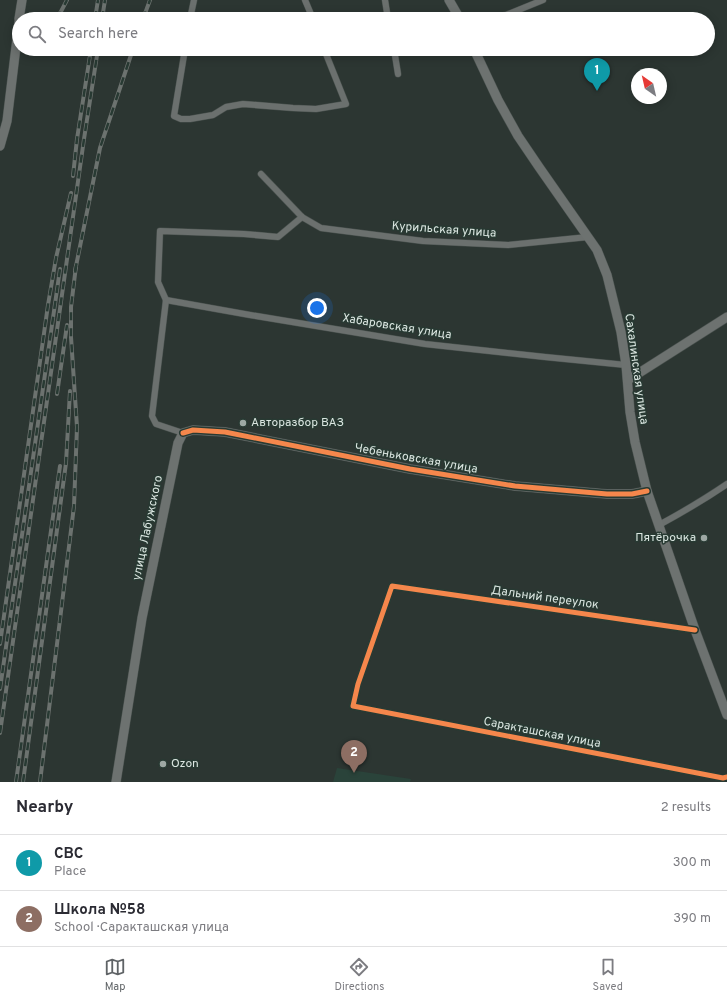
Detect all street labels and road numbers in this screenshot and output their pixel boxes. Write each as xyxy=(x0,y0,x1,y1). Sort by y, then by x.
street label: Курильская улица xyxy=(391,218,497,242)
street label: Хабаровская улица xyxy=(341,310,453,344)
street label: Сахалинская улица xyxy=(620,313,652,425)
street label: Чебеньковская улица xyxy=(353,440,479,478)
street label: улица Лабужского xyxy=(129,474,167,582)
street label: Дальний переулок xyxy=(490,583,600,614)
street label: Саракташская улица xyxy=(482,714,602,752)

